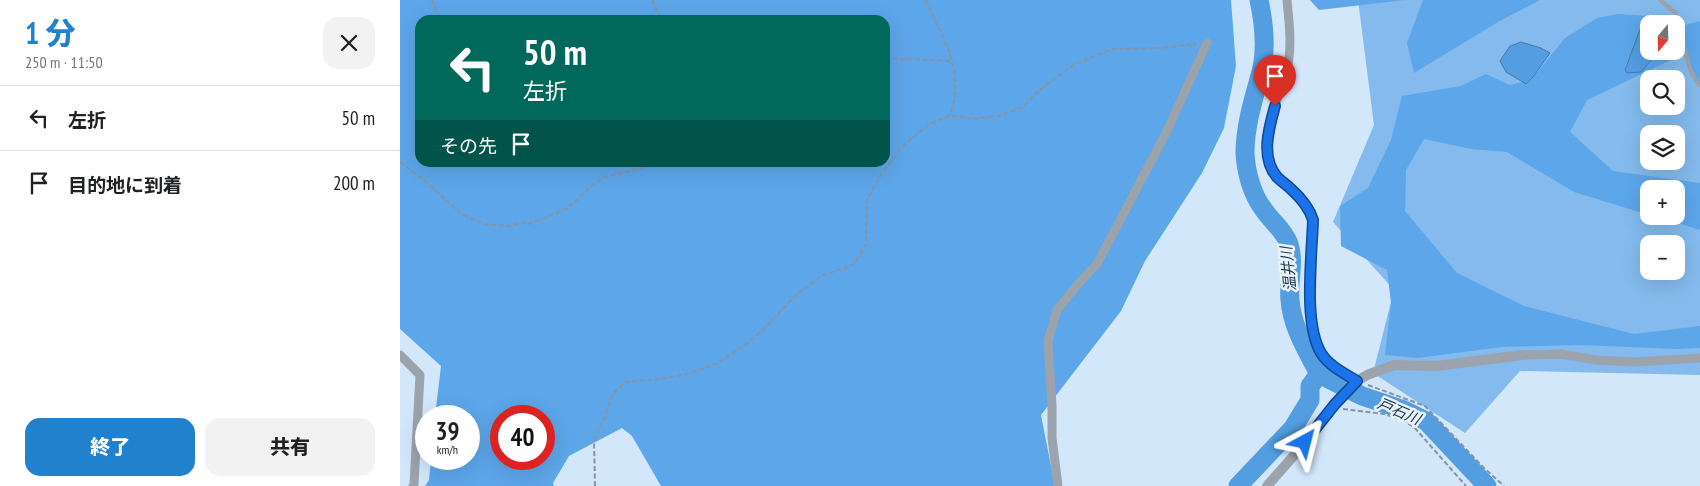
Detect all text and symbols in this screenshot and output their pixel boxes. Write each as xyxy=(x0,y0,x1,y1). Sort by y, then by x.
text: 1 分 xyxy=(25,13,76,52)
north arrow xyxy=(1640,15,1685,60)
map controls xyxy=(1640,15,1685,280)
button: close xyxy=(323,17,375,69)
text: 50 m xyxy=(523,29,587,75)
icon: left xyxy=(440,35,505,100)
text: 250 m · 11:50 xyxy=(25,52,103,72)
pin xyxy=(1254,55,1296,106)
icon: arrive xyxy=(1261,62,1289,90)
button: search xyxy=(1640,70,1685,115)
text: 左折 xyxy=(523,77,567,105)
icon: left xyxy=(25,104,53,132)
text: 50 m xyxy=(342,106,375,130)
text: 左折 xyxy=(68,108,106,132)
button: layers xyxy=(1640,125,1685,170)
icon: arrive xyxy=(507,130,535,158)
text: その先 xyxy=(440,134,497,158)
icon: arrive xyxy=(25,169,53,197)
text: 200 m xyxy=(333,171,375,195)
text: 目的地に到着 xyxy=(68,173,182,197)
button: + xyxy=(1640,180,1685,225)
button: − xyxy=(1640,235,1685,280)
water label: 温井川 xyxy=(1276,244,1300,292)
water label: 戸石川 xyxy=(1375,393,1425,429)
speed limit sign: 40 xyxy=(490,405,555,470)
text: 39 xyxy=(436,415,459,447)
position arrow xyxy=(1278,415,1330,467)
button: 終了 xyxy=(25,418,195,476)
button: 共有 xyxy=(205,418,375,476)
text: km/h xyxy=(437,442,458,457)

